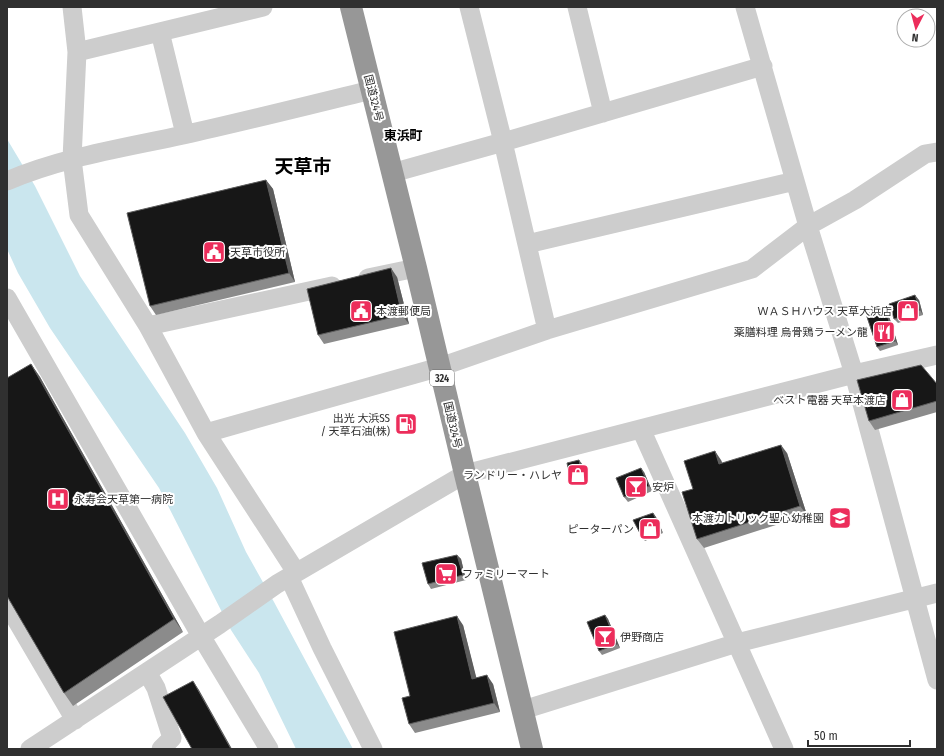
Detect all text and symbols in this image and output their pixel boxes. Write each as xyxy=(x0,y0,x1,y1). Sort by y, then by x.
north arrow xyxy=(896,8,936,48)
text: N xyxy=(911,31,919,44)
street label: 国道324号 xyxy=(361,73,386,123)
district label: 東浜町 xyxy=(383,128,423,143)
district label: 天草市 xyxy=(274,155,332,178)
public building icon: 天草市役所 xyxy=(201,239,227,265)
place label: 天草市役所 xyxy=(230,246,286,259)
public building icon: 本渡郵便局 xyxy=(348,298,374,324)
shop icon: ＷＡＳＨハウス 天草大浜店 xyxy=(895,298,921,324)
place label: 本渡郵便局 xyxy=(376,305,431,318)
place label: ＷＡＳＨハウス 天草大浜店 xyxy=(757,305,892,318)
restaurant icon: 薬膳料理 烏骨鶏ラーメン龍 xyxy=(871,319,897,345)
place label: 薬膳料理 烏骨鶏ラーメン龍 xyxy=(734,326,868,339)
road number: 324 xyxy=(430,370,454,386)
shop icon: ベスト電器 天草本渡店 xyxy=(889,387,915,413)
place label: ベスト電器 天草本渡店 xyxy=(773,394,886,407)
street label: 国道324号 xyxy=(441,400,464,450)
fuel station icon: 出光 大浜SS / 天草石油(株) xyxy=(393,411,419,437)
place label: 出光 大浜SS / 天草石油(株) xyxy=(321,412,391,438)
shop icon: ランドリー・ハレヤ xyxy=(565,462,591,488)
place label: ランドリー・ハレヤ xyxy=(463,469,562,482)
bar icon: 安炉 xyxy=(623,474,649,500)
place label: 安炉 xyxy=(652,481,674,494)
hospital icon: 永寿会天草第一病院 xyxy=(45,486,71,512)
place label: 永寿会天草第一病院 xyxy=(74,493,173,506)
school or university icon: 本渡カトリック聖心幼稚園 xyxy=(827,505,853,531)
place label: 本渡カトリック聖心幼稚園 xyxy=(692,512,824,525)
shop icon: ピーターパン xyxy=(637,516,663,542)
place label: ピーターパン xyxy=(568,523,634,536)
supermarket icon: ファミリーマート xyxy=(433,561,459,587)
place label: ファミリーマート xyxy=(462,568,550,581)
bar icon: 伊野商店 xyxy=(592,624,618,650)
place label: 伊野商店 xyxy=(620,631,664,644)
scale bar xyxy=(808,722,910,748)
text: 50 m xyxy=(814,729,838,743)

